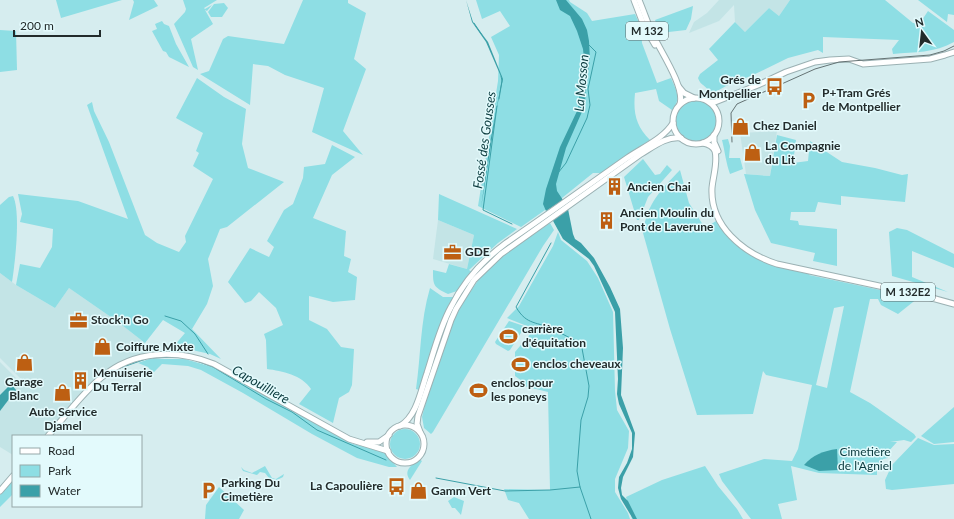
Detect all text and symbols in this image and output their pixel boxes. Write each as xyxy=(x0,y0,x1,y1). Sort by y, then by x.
scale bar xyxy=(14,12,100,38)
north arrow xyxy=(902,12,942,52)
text: N xyxy=(914,14,925,29)
text: 200 m xyxy=(20,18,54,33)
road number: M 132 xyxy=(626,22,668,40)
water label: La Mosson xyxy=(571,54,591,112)
place label: Grés de Montpellier xyxy=(699,72,762,101)
bus stop icon: Grés de Montpellier xyxy=(764,77,784,97)
place label: P+Tram Grés de Montpellier xyxy=(822,85,901,114)
water label: Fossé des Gousses xyxy=(469,90,499,190)
parking icon: P+Tram Grés de Montpellier xyxy=(799,90,819,110)
shop icon: Chez Daniel xyxy=(730,116,750,136)
place label: Chez Daniel xyxy=(753,118,817,133)
place label: La Compagnie du Lit xyxy=(765,138,841,167)
shop icon: La Compagnie du Lit xyxy=(742,143,762,163)
building icon: Ancien Chai xyxy=(604,177,624,197)
place label: Ancien Chai xyxy=(626,179,691,194)
place label: Ancien Moulin du Pont de Laverune xyxy=(619,205,714,234)
building icon: Ancien Moulin du Pont de Laverune xyxy=(597,210,617,230)
office icon: GDE xyxy=(442,242,462,262)
place label: GDE xyxy=(465,244,490,259)
road number: M 132E2 xyxy=(881,283,935,301)
office icon: Stock'n Go xyxy=(68,310,88,330)
place label: Stock'n Go xyxy=(91,312,149,327)
place label: carrière d'équitation xyxy=(522,321,586,350)
sports icon: carrière d'équitation xyxy=(499,326,519,346)
shop icon: Coiffure Mixte xyxy=(93,337,113,357)
place label: Coiffure Mixte xyxy=(116,339,194,354)
shop icon: Garage Blanc xyxy=(14,353,34,373)
sports icon: enclos cheveaux xyxy=(510,354,530,374)
place label: enclos cheveaux xyxy=(533,356,621,371)
water label: Capouilliere xyxy=(229,361,293,407)
place label: Menuiserie Du Terral xyxy=(93,365,153,394)
building icon: Menuiserie Du Terral xyxy=(70,370,90,390)
place label: Garage Blanc xyxy=(5,374,44,403)
place label: enclos pour les poneys xyxy=(491,375,554,404)
sports icon: enclos pour les poneys xyxy=(468,380,488,400)
shop icon: Auto Service Djamel xyxy=(53,383,73,403)
place label: Auto Service Djamel xyxy=(28,404,98,433)
legend xyxy=(12,435,142,507)
text: Road xyxy=(48,443,75,458)
park label: Cimetière de l'Agniel xyxy=(838,444,892,473)
text: Park xyxy=(48,463,72,478)
place label: Parking Du Cimetière xyxy=(221,475,280,504)
bus stop icon: La Capoulière xyxy=(386,476,406,496)
place label: La Capoulière xyxy=(310,478,384,493)
parking icon: Parking Du Cimetière xyxy=(198,480,218,500)
shop icon: Gamm Vert xyxy=(408,481,428,501)
text: Water xyxy=(48,483,81,498)
place label: Gamm Vert xyxy=(431,483,492,498)

